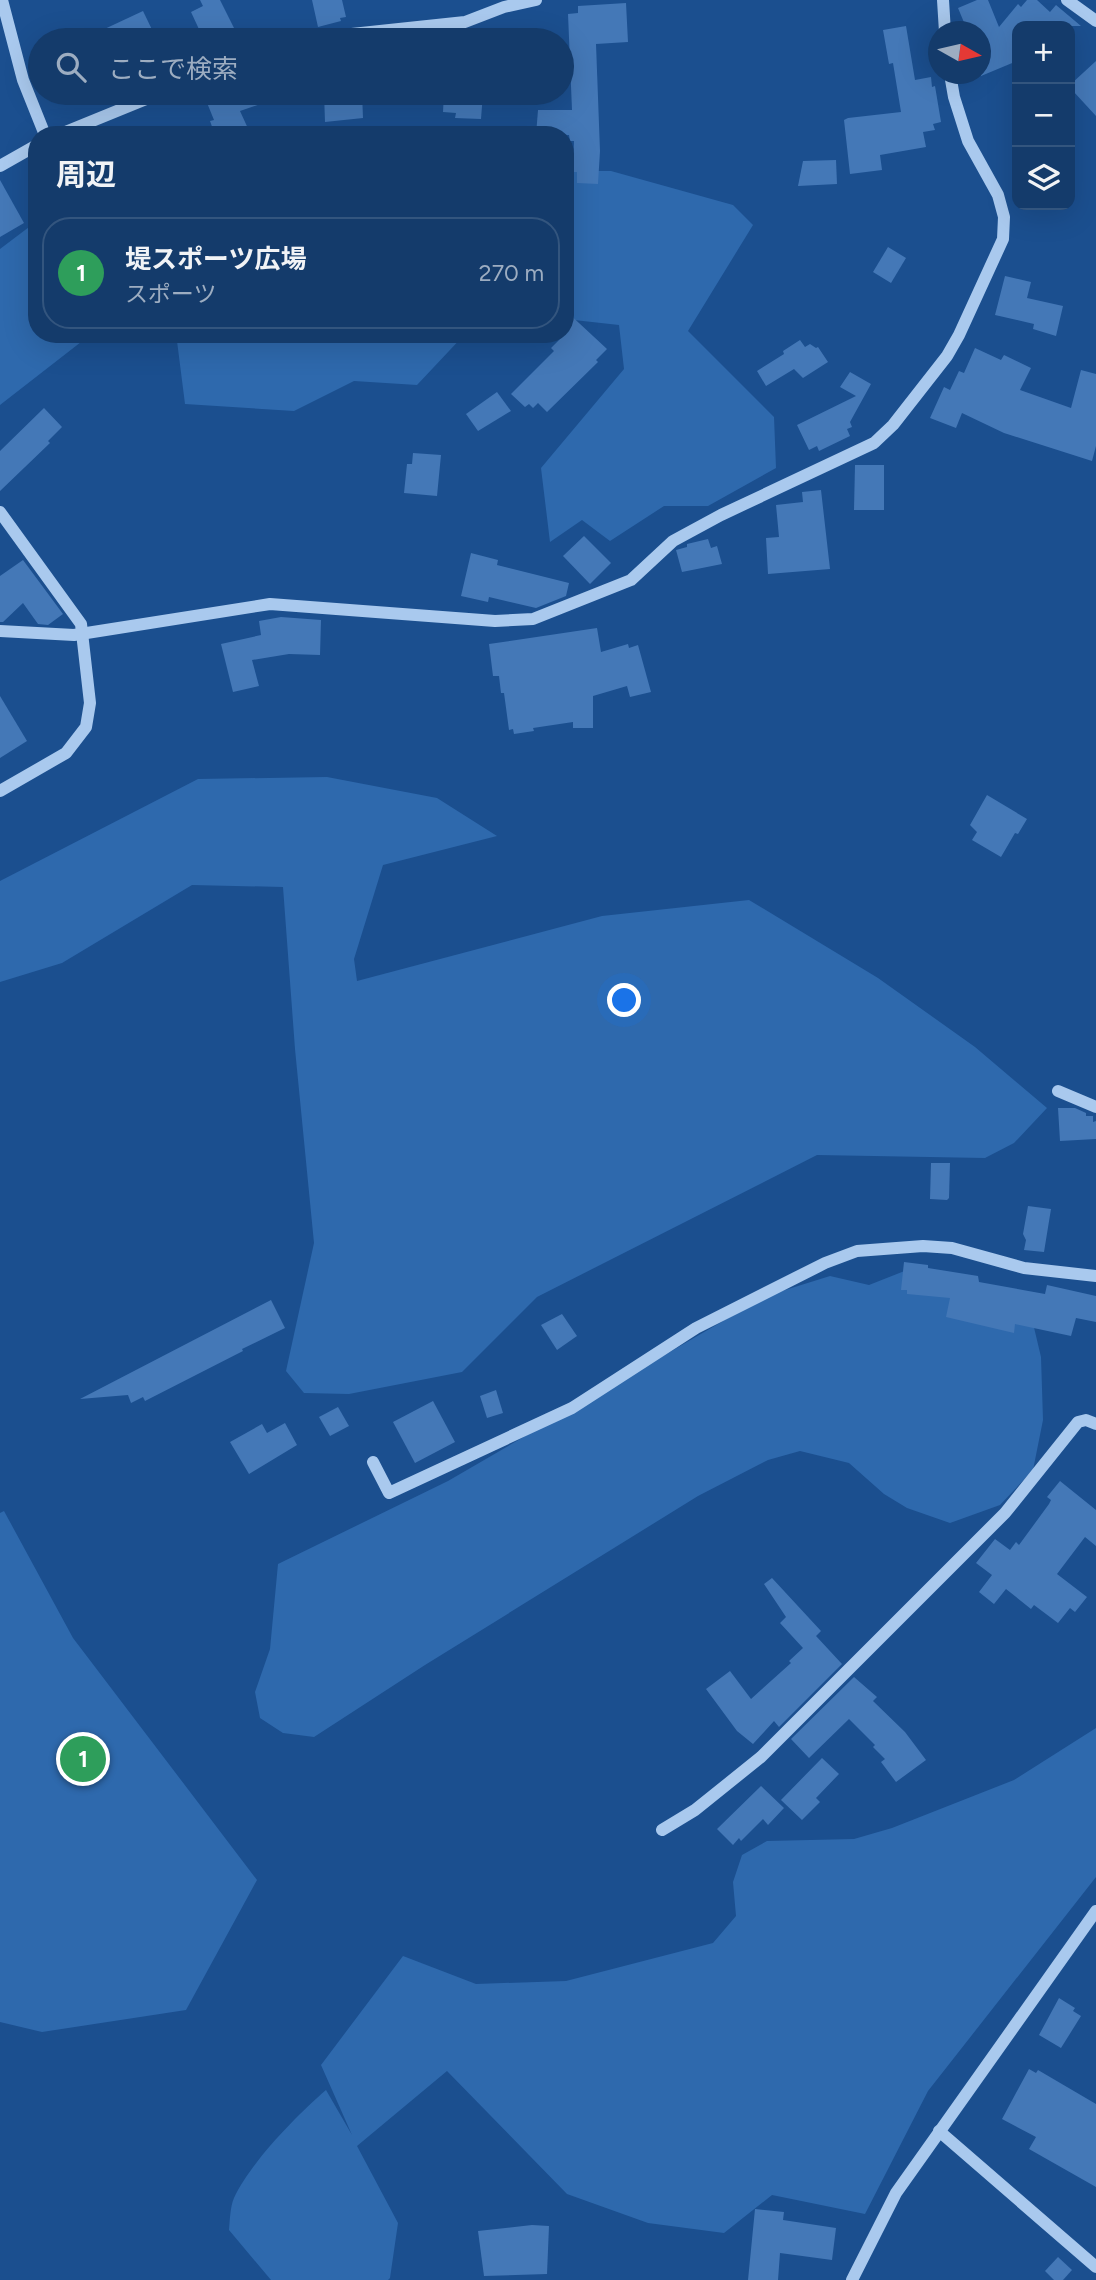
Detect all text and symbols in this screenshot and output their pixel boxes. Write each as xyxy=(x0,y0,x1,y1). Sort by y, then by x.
north arrow xyxy=(928,21,991,84)
map controls xyxy=(1012,21,1075,210)
button: + xyxy=(1012,21,1075,84)
search box xyxy=(28,28,574,105)
icon: search xyxy=(52,48,90,86)
text: ここで検索 xyxy=(108,53,238,85)
button: − xyxy=(1012,84,1075,147)
button: layers xyxy=(1012,147,1075,210)
text: 周辺 xyxy=(56,156,116,193)
text: 堤スポーツ広場 xyxy=(125,243,306,275)
text: 1 xyxy=(76,259,86,287)
text: 270 m xyxy=(479,259,544,287)
text: スポーツ xyxy=(125,280,217,308)
your location xyxy=(607,983,641,1017)
pin: 1 xyxy=(60,1733,106,1785)

